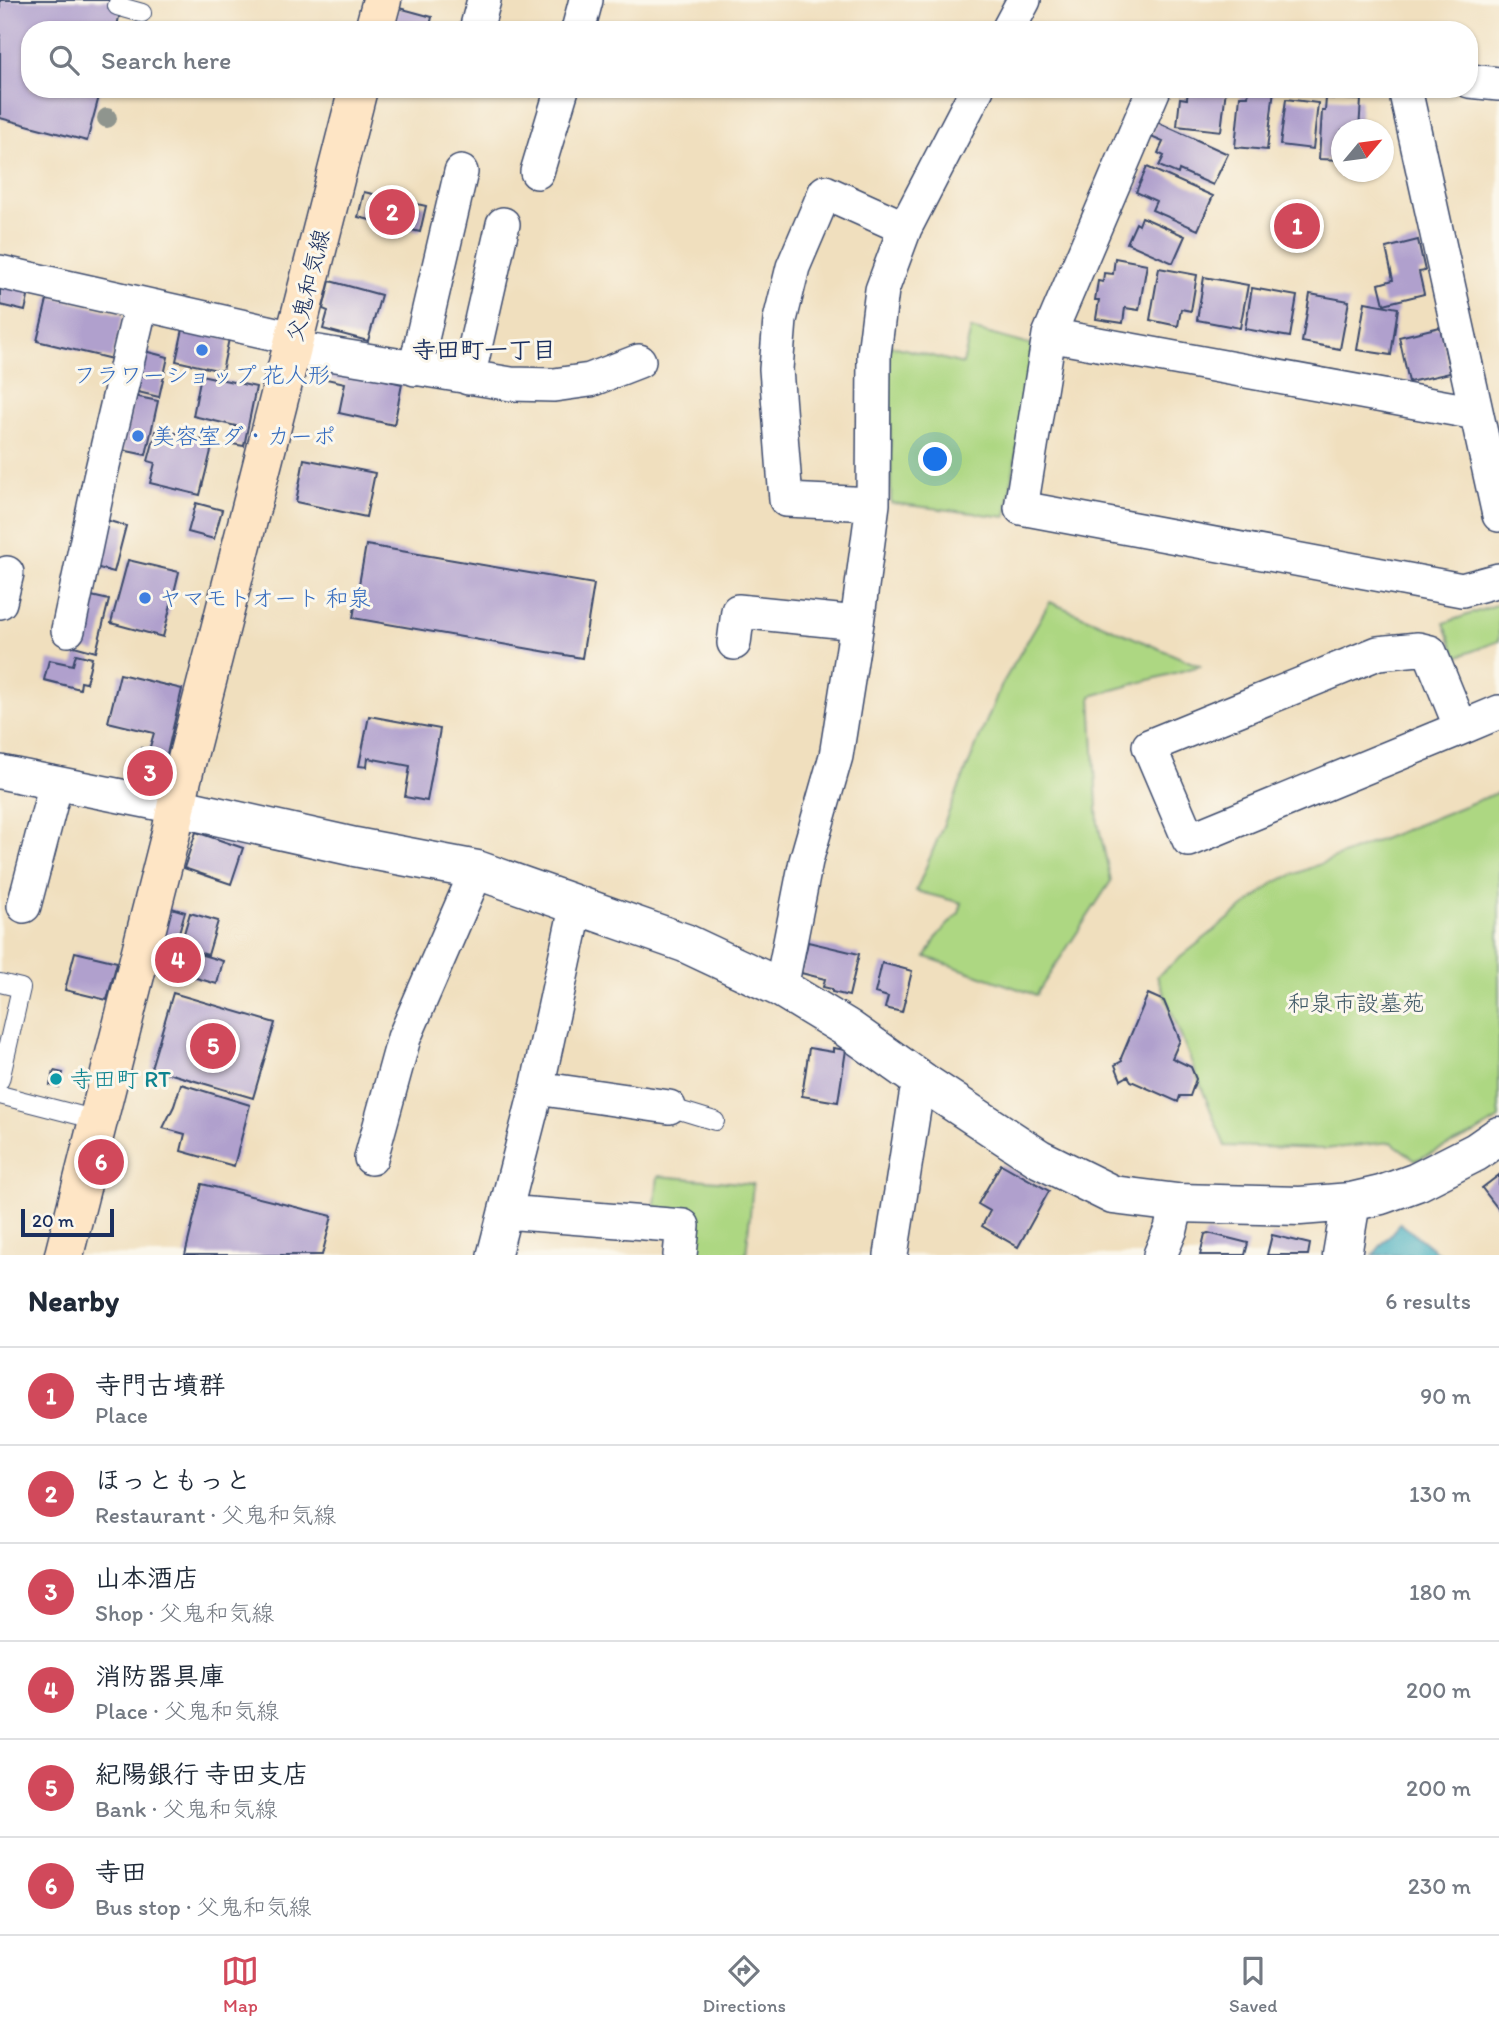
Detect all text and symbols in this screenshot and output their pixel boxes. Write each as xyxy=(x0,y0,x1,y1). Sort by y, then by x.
search box xyxy=(21,21,1478,98)
icon: search xyxy=(45,41,83,79)
text: Search here xyxy=(101,44,231,76)
north arrow xyxy=(1331,119,1394,182)
pin: 2 xyxy=(369,186,415,238)
pin: 1 xyxy=(1274,200,1320,252)
street label: 父鬼和気線 xyxy=(281,226,335,344)
district label: 寺田町一丁目 xyxy=(412,335,556,364)
marker: フラワーショップ 花人形 xyxy=(194,342,210,358)
place label: フラワーショップ 花人形 xyxy=(73,361,331,389)
place label: 美容室ダ・カーポ xyxy=(152,422,336,450)
marker: 美容室ダ・カーポ xyxy=(130,428,146,444)
your location xyxy=(918,442,952,476)
place label: ヤマモトオート 和泉 xyxy=(159,584,371,612)
marker: ヤマモトオート 和泉 xyxy=(137,590,153,606)
pin: 3 xyxy=(127,747,173,799)
pin: 4 xyxy=(155,934,201,986)
park label: 和泉市設墓苑 xyxy=(1287,989,1425,1017)
pin: 5 xyxy=(190,1020,236,1072)
place label: 寺田町 RT xyxy=(70,1065,171,1093)
marker: 寺田町 RT xyxy=(48,1071,64,1087)
pin: 6 xyxy=(78,1136,124,1188)
scale bar xyxy=(21,1206,114,1238)
text: 20 m xyxy=(32,1209,74,1232)
text: Nearby xyxy=(28,1282,119,1319)
text: 6 results xyxy=(1385,1287,1471,1315)
text: 寺門古墳群 xyxy=(95,1369,225,1401)
text: 1 xyxy=(46,1382,56,1410)
text: 90 m xyxy=(1420,1382,1471,1410)
text: Place xyxy=(95,1401,148,1429)
text: ほっともっと xyxy=(95,1464,251,1496)
text: 2 xyxy=(45,1480,57,1508)
text: 130 m xyxy=(1409,1480,1471,1508)
text: Restaurant · 父鬼和気線 xyxy=(95,1501,336,1529)
text: 山本酒店 xyxy=(95,1562,199,1594)
text: 3 xyxy=(45,1578,57,1606)
text: 180 m xyxy=(1409,1578,1471,1606)
text: Shop · 父鬼和気線 xyxy=(95,1599,274,1627)
text: 消防器具庫 xyxy=(95,1660,225,1692)
text: 4 xyxy=(44,1676,58,1704)
text: 200 m xyxy=(1406,1676,1471,1704)
text: Place · 父鬼和気線 xyxy=(95,1697,279,1725)
text: 紀陽銀行 寺田支店 xyxy=(95,1758,309,1790)
text: 5 xyxy=(45,1774,57,1802)
text: 200 m xyxy=(1406,1774,1471,1802)
text: Bank · 父鬼和気線 xyxy=(95,1795,277,1823)
text: 寺田 xyxy=(95,1856,147,1888)
text: 6 xyxy=(45,1872,57,1900)
text: 230 m xyxy=(1408,1872,1471,1900)
text: Bus stop · 父鬼和気線 xyxy=(95,1893,312,1921)
tab: Map xyxy=(221,1952,259,2017)
tab: Directions xyxy=(702,1952,786,2017)
tab: Saved xyxy=(1229,1952,1277,2017)

